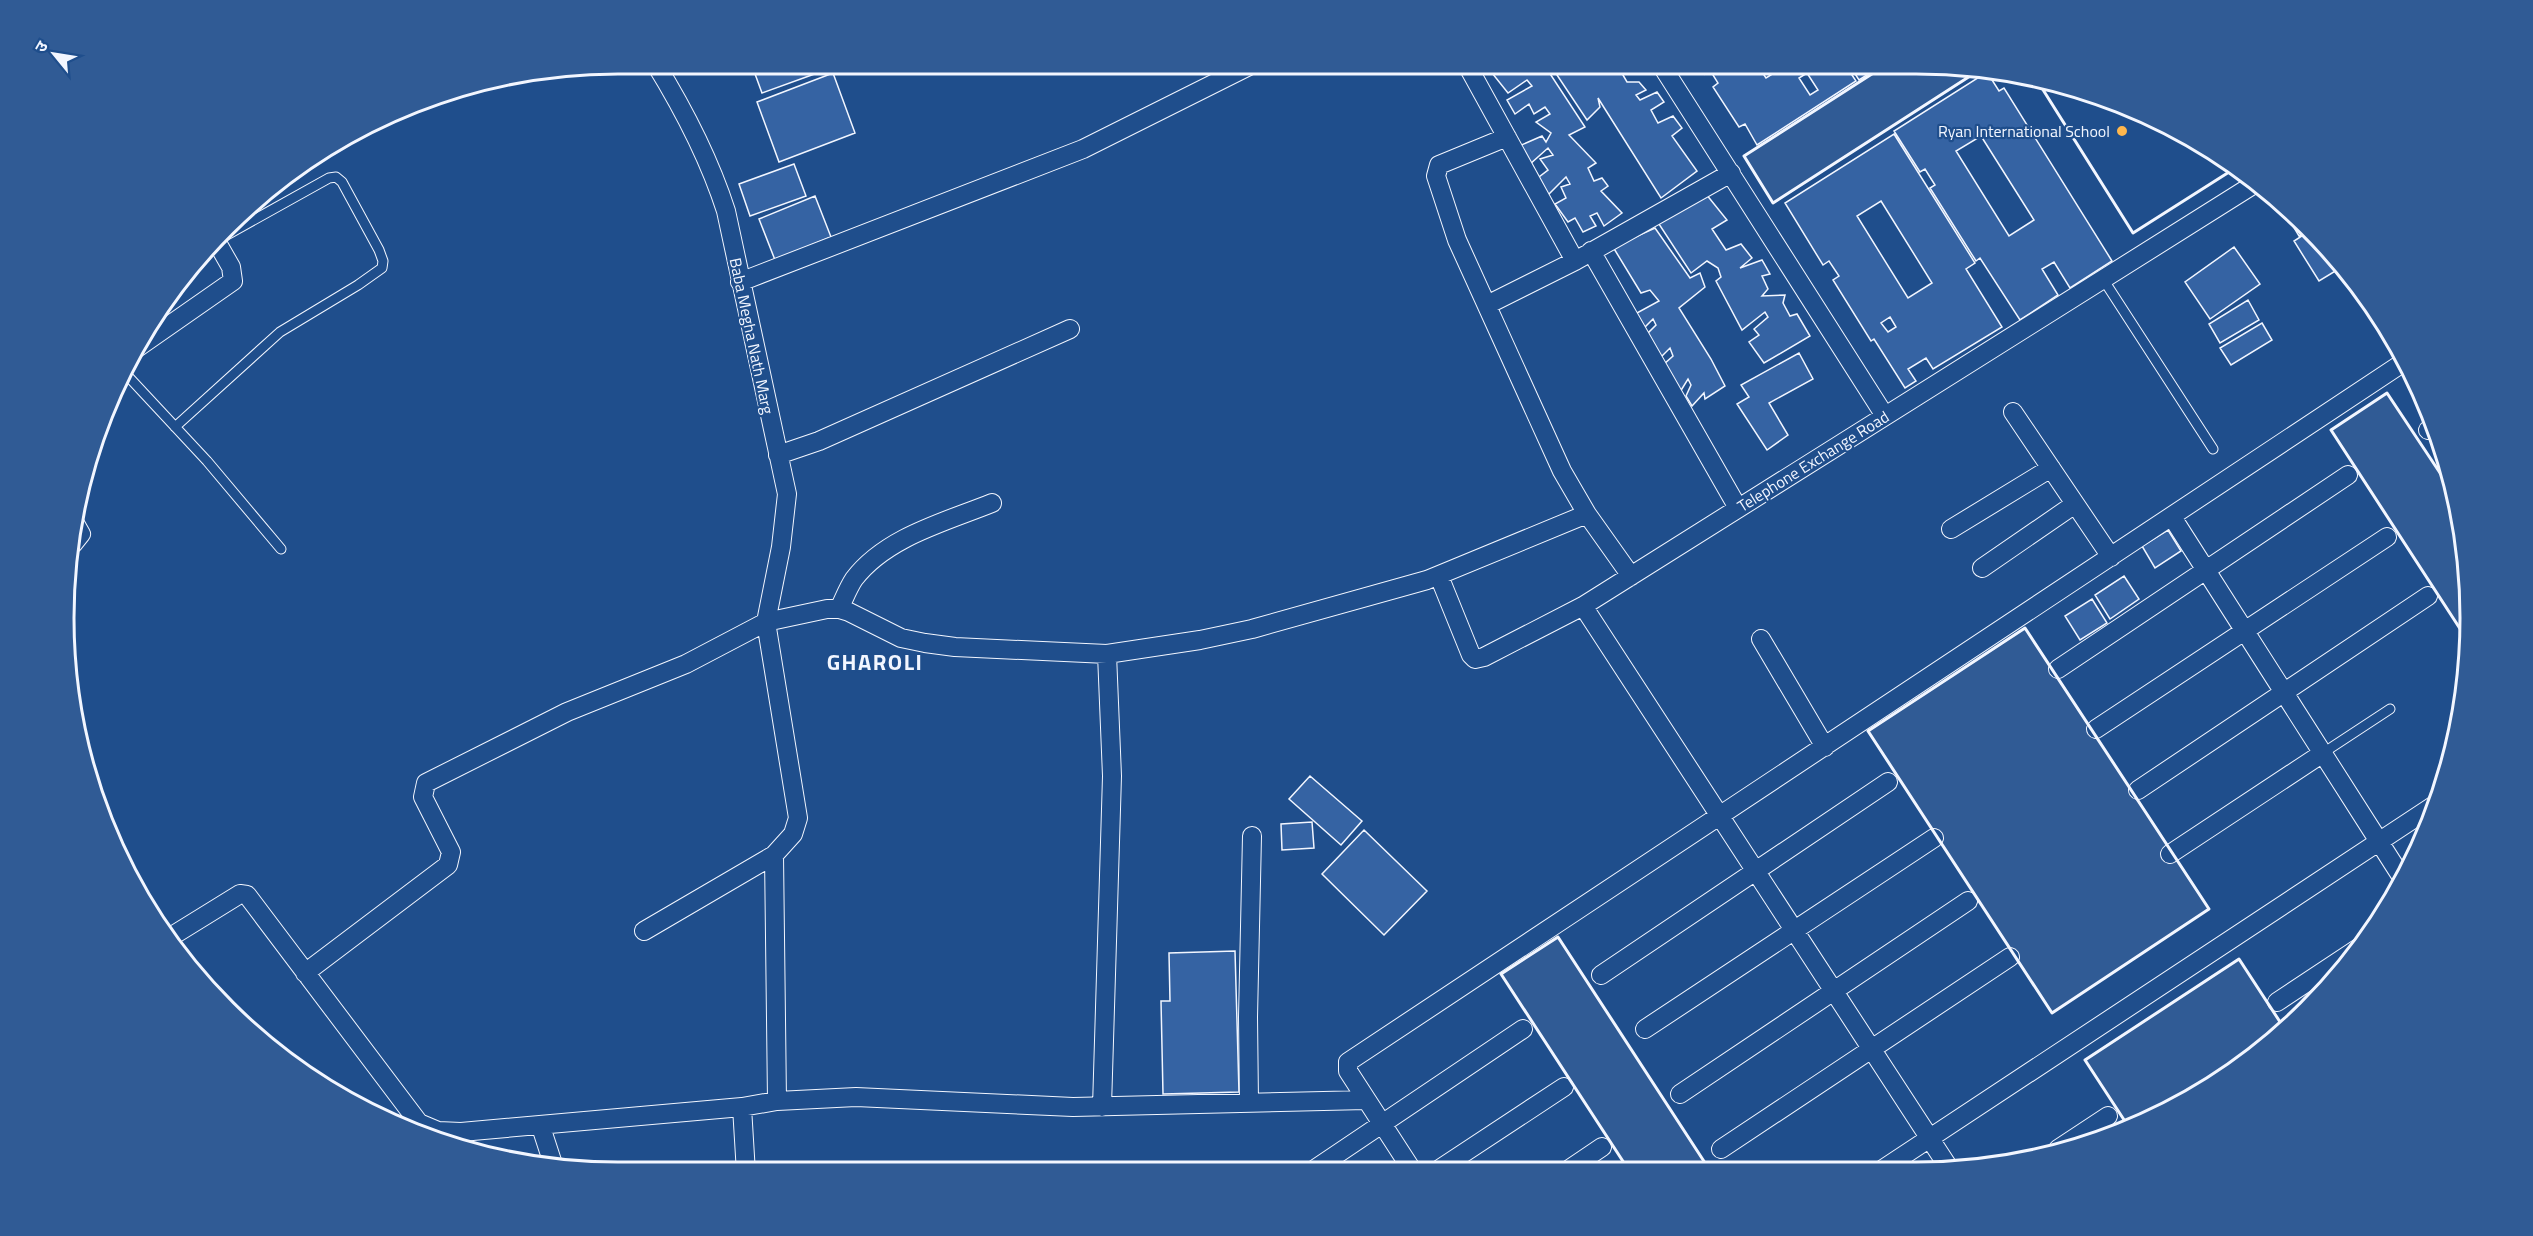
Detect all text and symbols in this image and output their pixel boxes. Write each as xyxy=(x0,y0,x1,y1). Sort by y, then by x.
north arrow xyxy=(24,24,84,84)
text: उ xyxy=(28,36,54,57)
place label: Ryan International School xyxy=(1938,119,2110,143)
marker: Ryan International School xyxy=(2115,124,2129,138)
street label: Baba Megha Nath Marg xyxy=(724,256,780,416)
street label: Telephone Exchange Road xyxy=(1732,404,1894,518)
district label: GHAROLI xyxy=(827,645,923,679)

